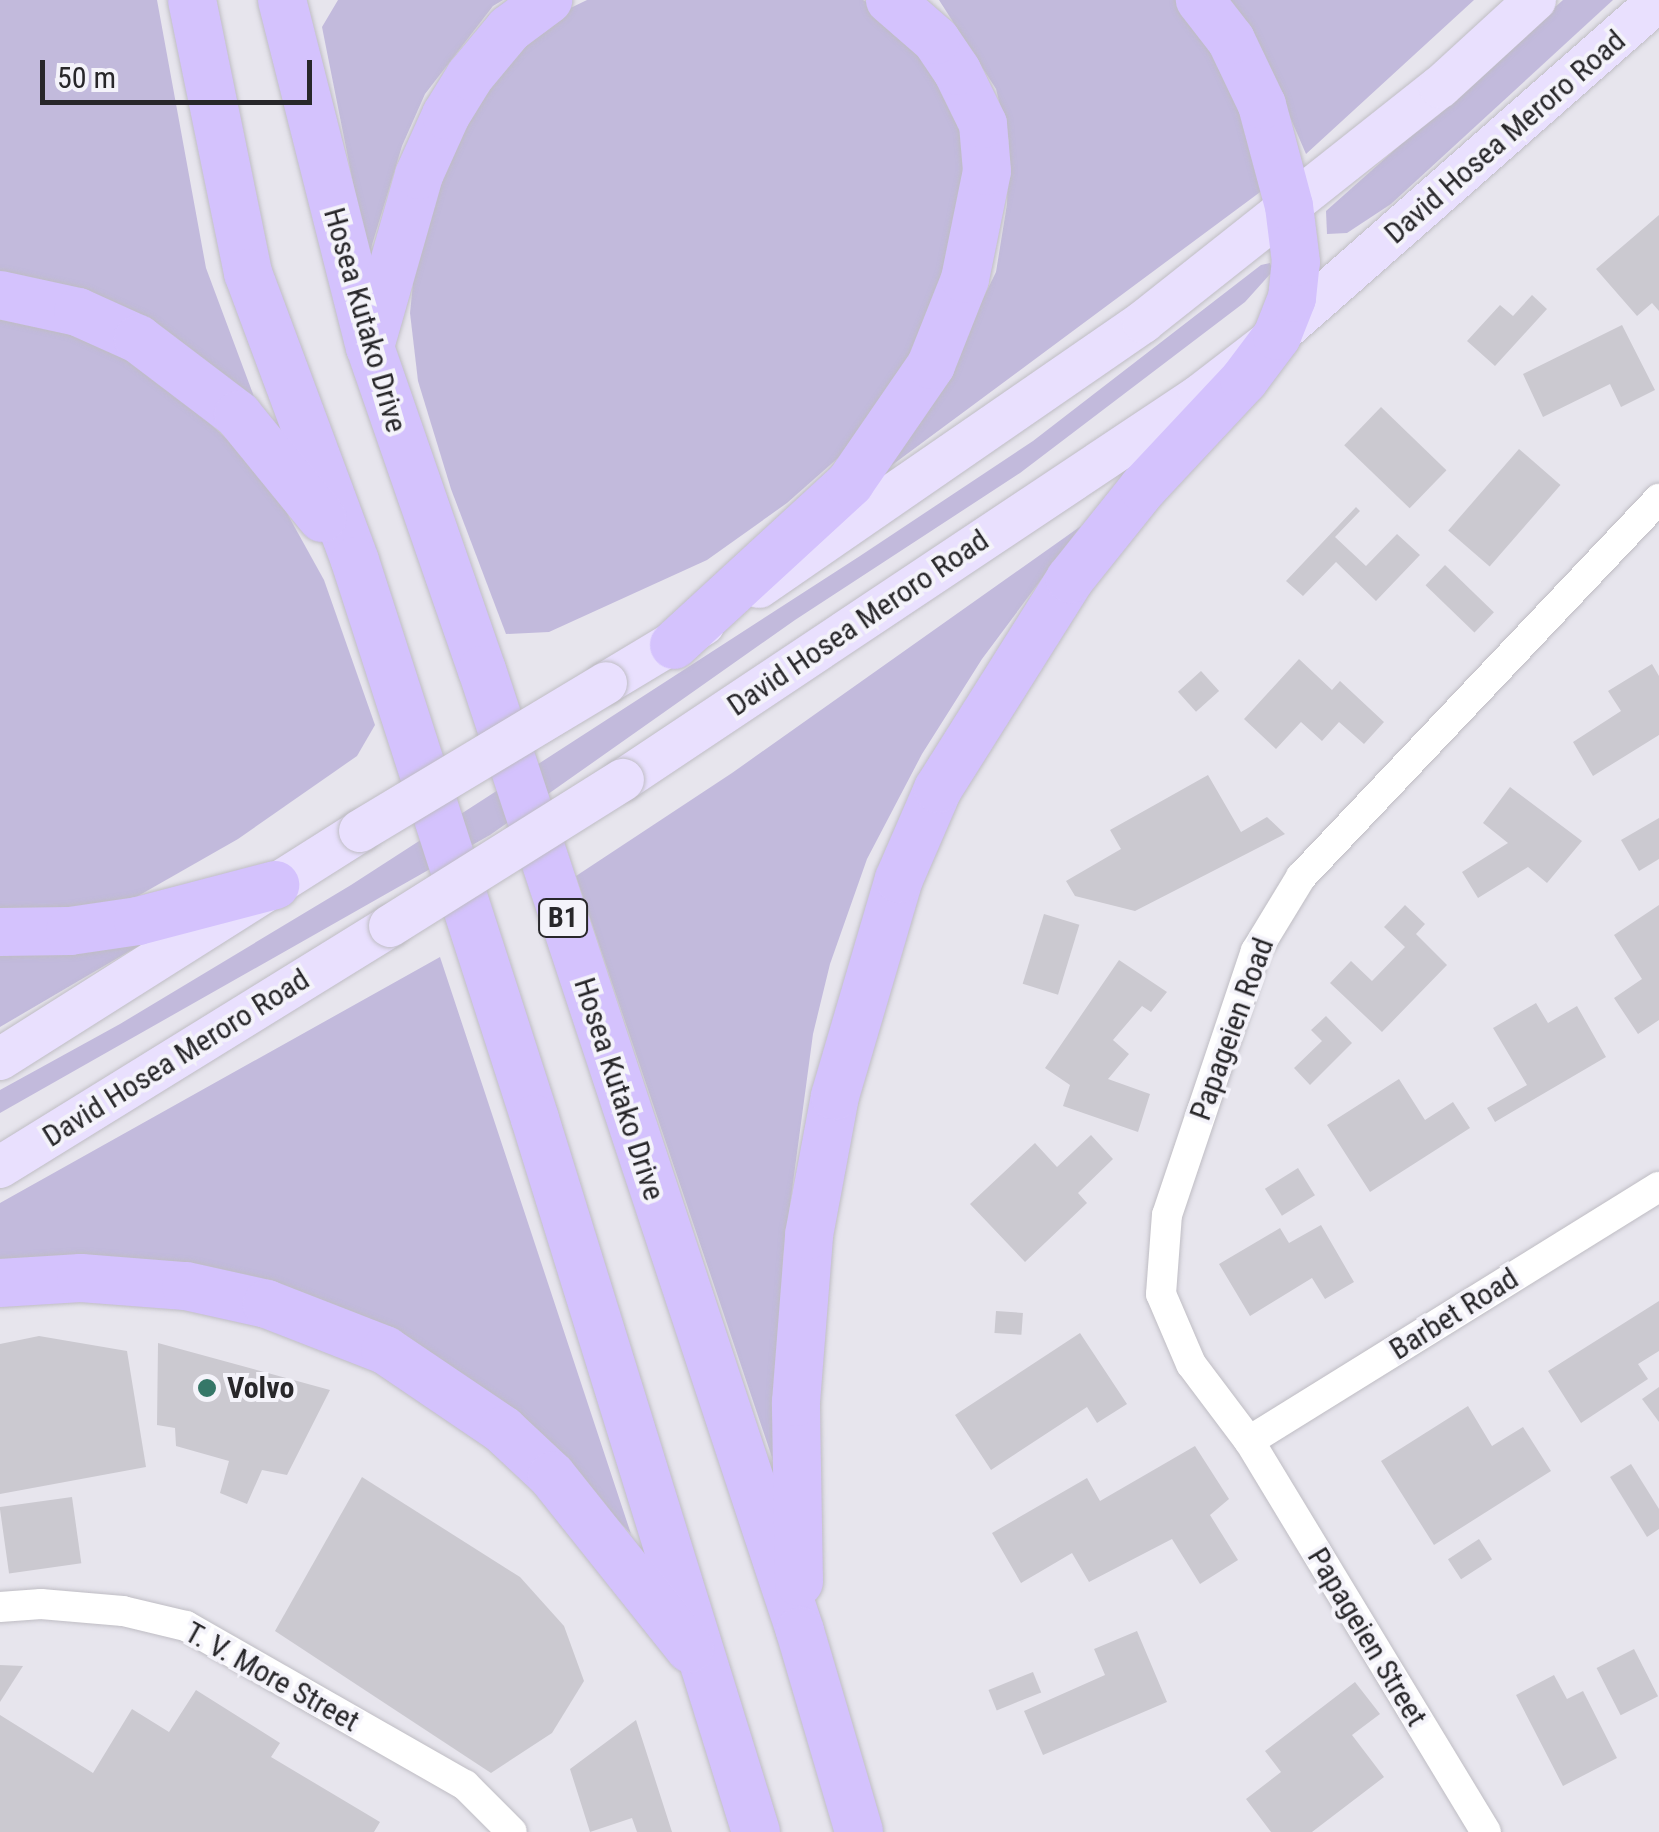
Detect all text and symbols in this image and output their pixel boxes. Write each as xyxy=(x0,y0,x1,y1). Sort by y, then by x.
street label: David Hosea Meroro Road xyxy=(1377,23,1633,251)
scale bar xyxy=(45,40,318,102)
text: 50 m xyxy=(57,60,116,95)
street label: Hosea Kutako Drive xyxy=(316,204,414,436)
street label: David Hosea Meroro Road xyxy=(721,522,995,724)
road number: B1 xyxy=(538,895,588,941)
street label: Papageien Road xyxy=(1182,933,1282,1125)
street label: David Hosea Meroro Road xyxy=(36,961,316,1155)
street label: Hosea Kutako Drive xyxy=(566,973,672,1205)
street label: Barbet Road xyxy=(1383,1260,1525,1368)
place label: Volvo xyxy=(227,1370,294,1406)
marker: Volvo xyxy=(196,1377,218,1399)
street label: Papageien Street xyxy=(1300,1541,1434,1733)
street label: T. V. More Street xyxy=(179,1614,365,1740)

